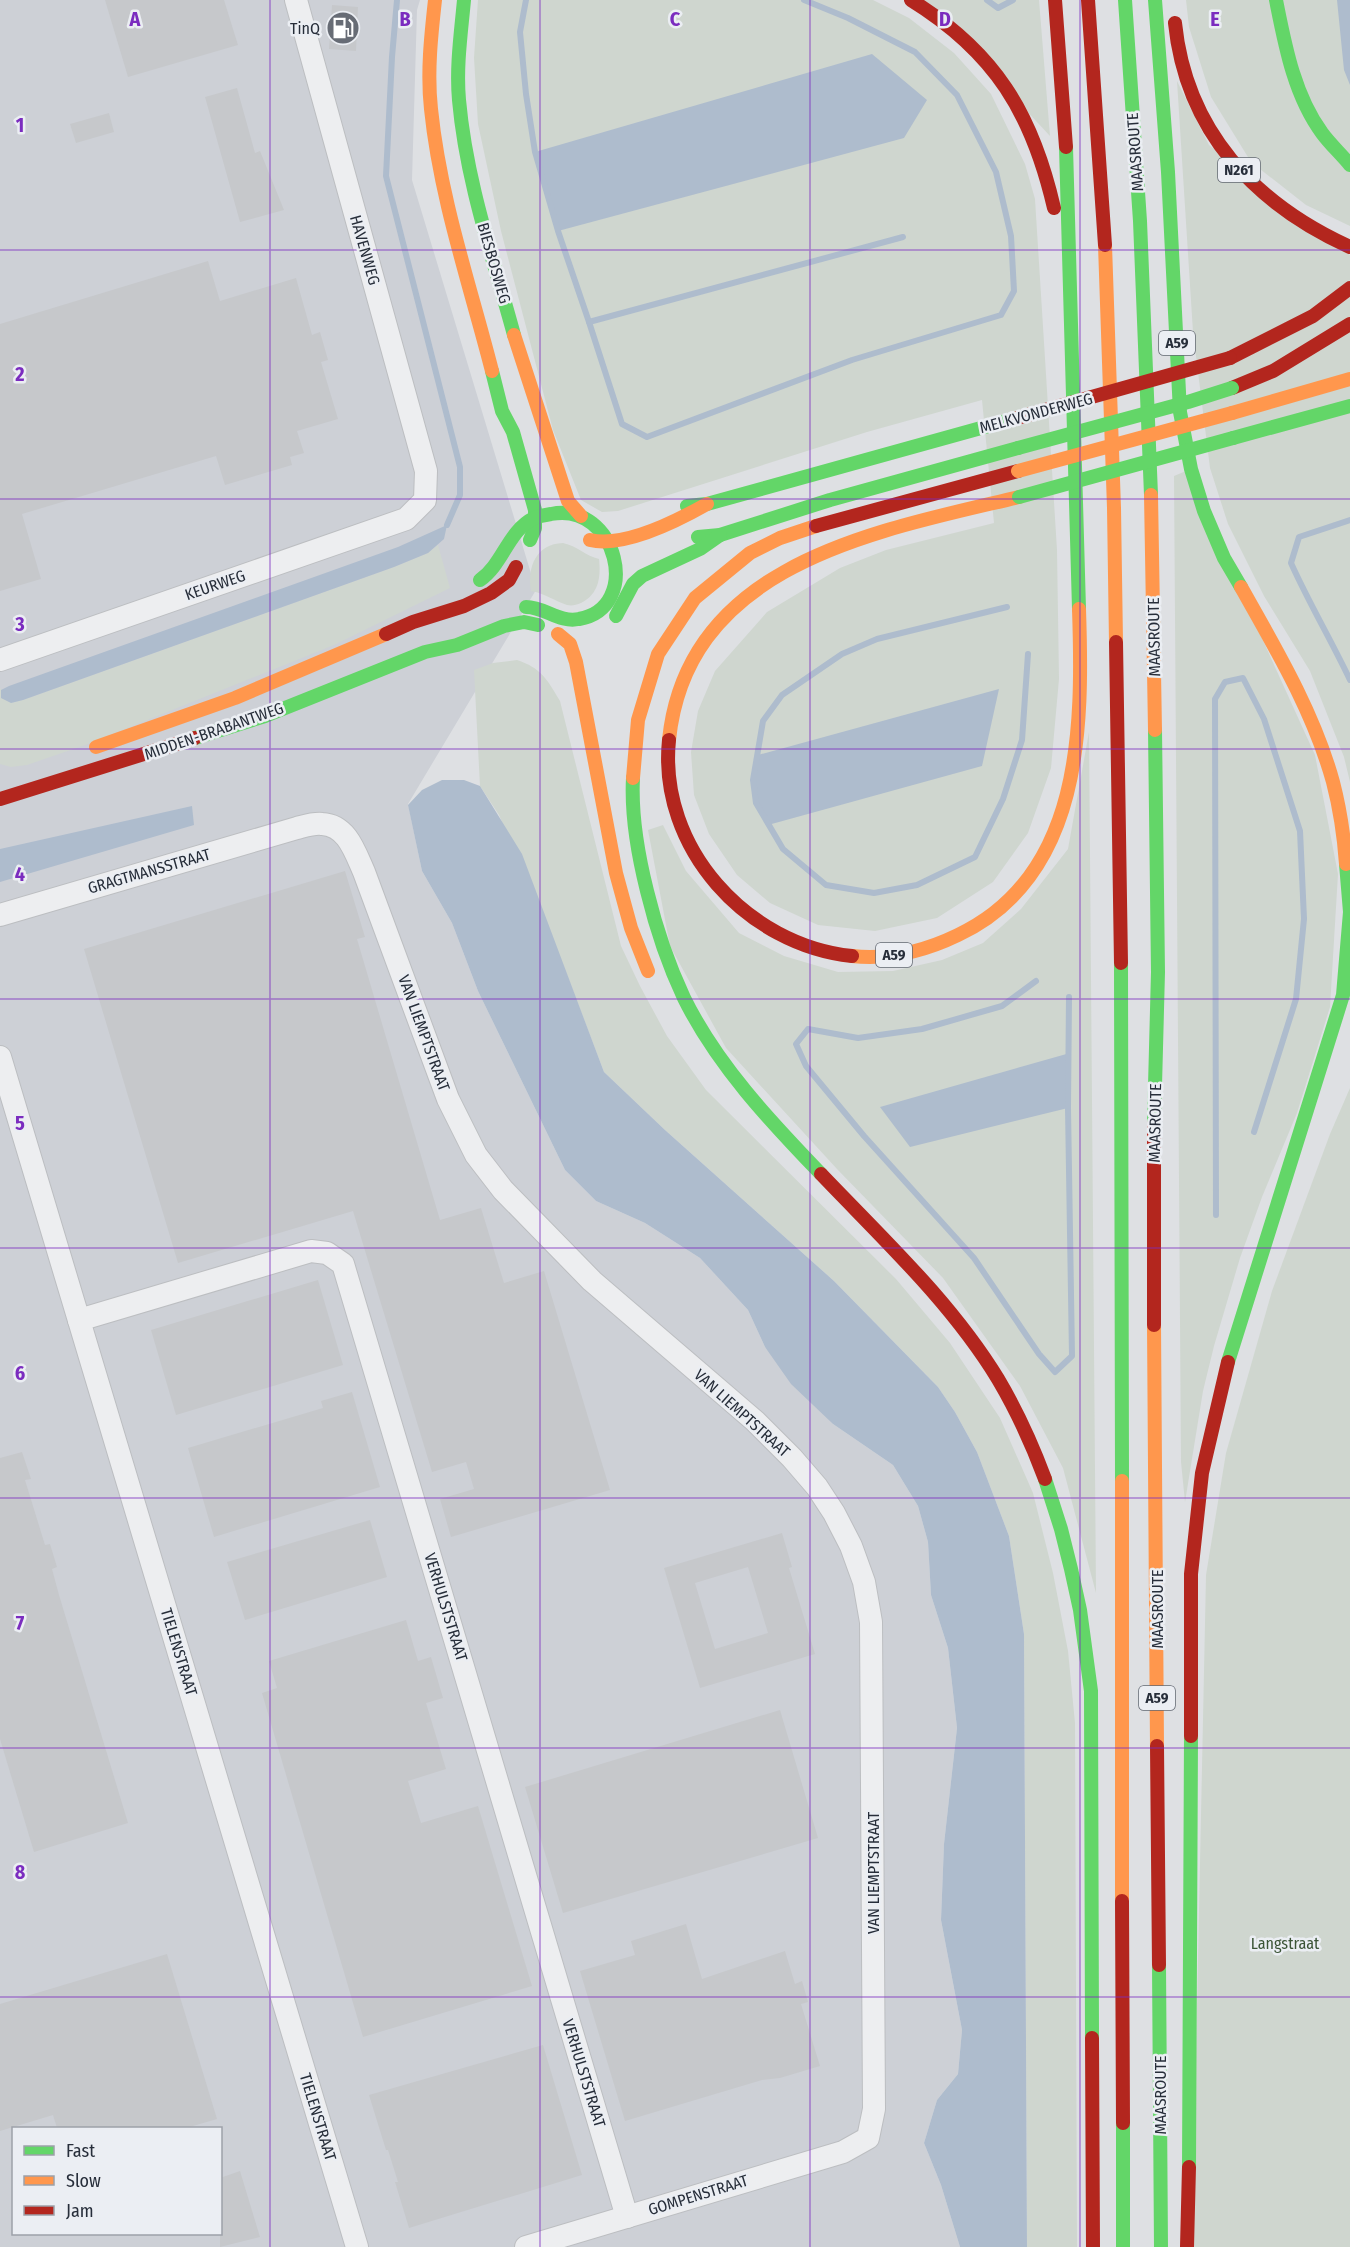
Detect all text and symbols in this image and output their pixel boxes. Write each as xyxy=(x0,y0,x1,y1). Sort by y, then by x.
text: A xyxy=(129,7,142,31)
text: B xyxy=(399,7,411,31)
text: C xyxy=(670,7,681,31)
text: D xyxy=(939,7,951,31)
text: E xyxy=(1210,7,1220,31)
fuel station icon: TinQ xyxy=(325,10,361,46)
place label: TinQ xyxy=(290,19,320,38)
street label: MAASROUTE xyxy=(1123,112,1147,192)
text: 1 xyxy=(16,113,24,137)
road number: N261 xyxy=(1218,158,1260,182)
street label: HAVENWEG xyxy=(346,213,384,287)
street label: BIESBOSWEG xyxy=(473,220,515,306)
road number: A59 xyxy=(1159,331,1195,355)
text: 2 xyxy=(14,362,25,386)
street label: MELKVONDERWEG xyxy=(977,389,1095,437)
street label: KEURWEG xyxy=(182,566,248,604)
street label: MAASROUTE xyxy=(1144,597,1164,677)
text: 3 xyxy=(14,612,25,636)
street label: MIDDEN-BRABANTWEG xyxy=(142,698,286,764)
street label: GRAGTMANSSTRAAT xyxy=(86,844,213,898)
text: 4 xyxy=(15,862,25,886)
road number: A59 xyxy=(876,943,912,967)
street label: VAN LIEMPTSTRAAT xyxy=(394,972,454,1094)
street label: MAASROUTE xyxy=(1145,1083,1165,1163)
text: 5 xyxy=(15,1111,25,1135)
text: 6 xyxy=(15,1361,25,1385)
street label: VAN LIEMPTSTRAAT xyxy=(690,1365,794,1461)
street label: VERHULSTSTRAAT xyxy=(421,1551,472,1664)
street label: MAASROUTE xyxy=(1148,1569,1167,1649)
street label: TIELENSTRAAT xyxy=(157,1606,201,1699)
text: 7 xyxy=(16,1611,25,1635)
road number: A59 xyxy=(1139,1686,1175,1710)
street label: VAN LIEMPTSTRAAT xyxy=(864,1811,883,1934)
text: 8 xyxy=(15,1860,26,1884)
park label: Langstraat xyxy=(1251,1934,1320,1953)
street label: VERHULSTSTRAAT xyxy=(559,2017,610,2130)
street label: MAASROUTE xyxy=(1151,2055,1170,2135)
street label: TIELENSTRAAT xyxy=(296,2071,340,2164)
legend xyxy=(12,2127,222,2235)
text: Fast xyxy=(66,2140,95,2162)
text: Slow xyxy=(66,2170,101,2192)
street label: GOMPENSTRAAT xyxy=(646,2171,751,2219)
text: Jam xyxy=(66,2200,94,2222)

